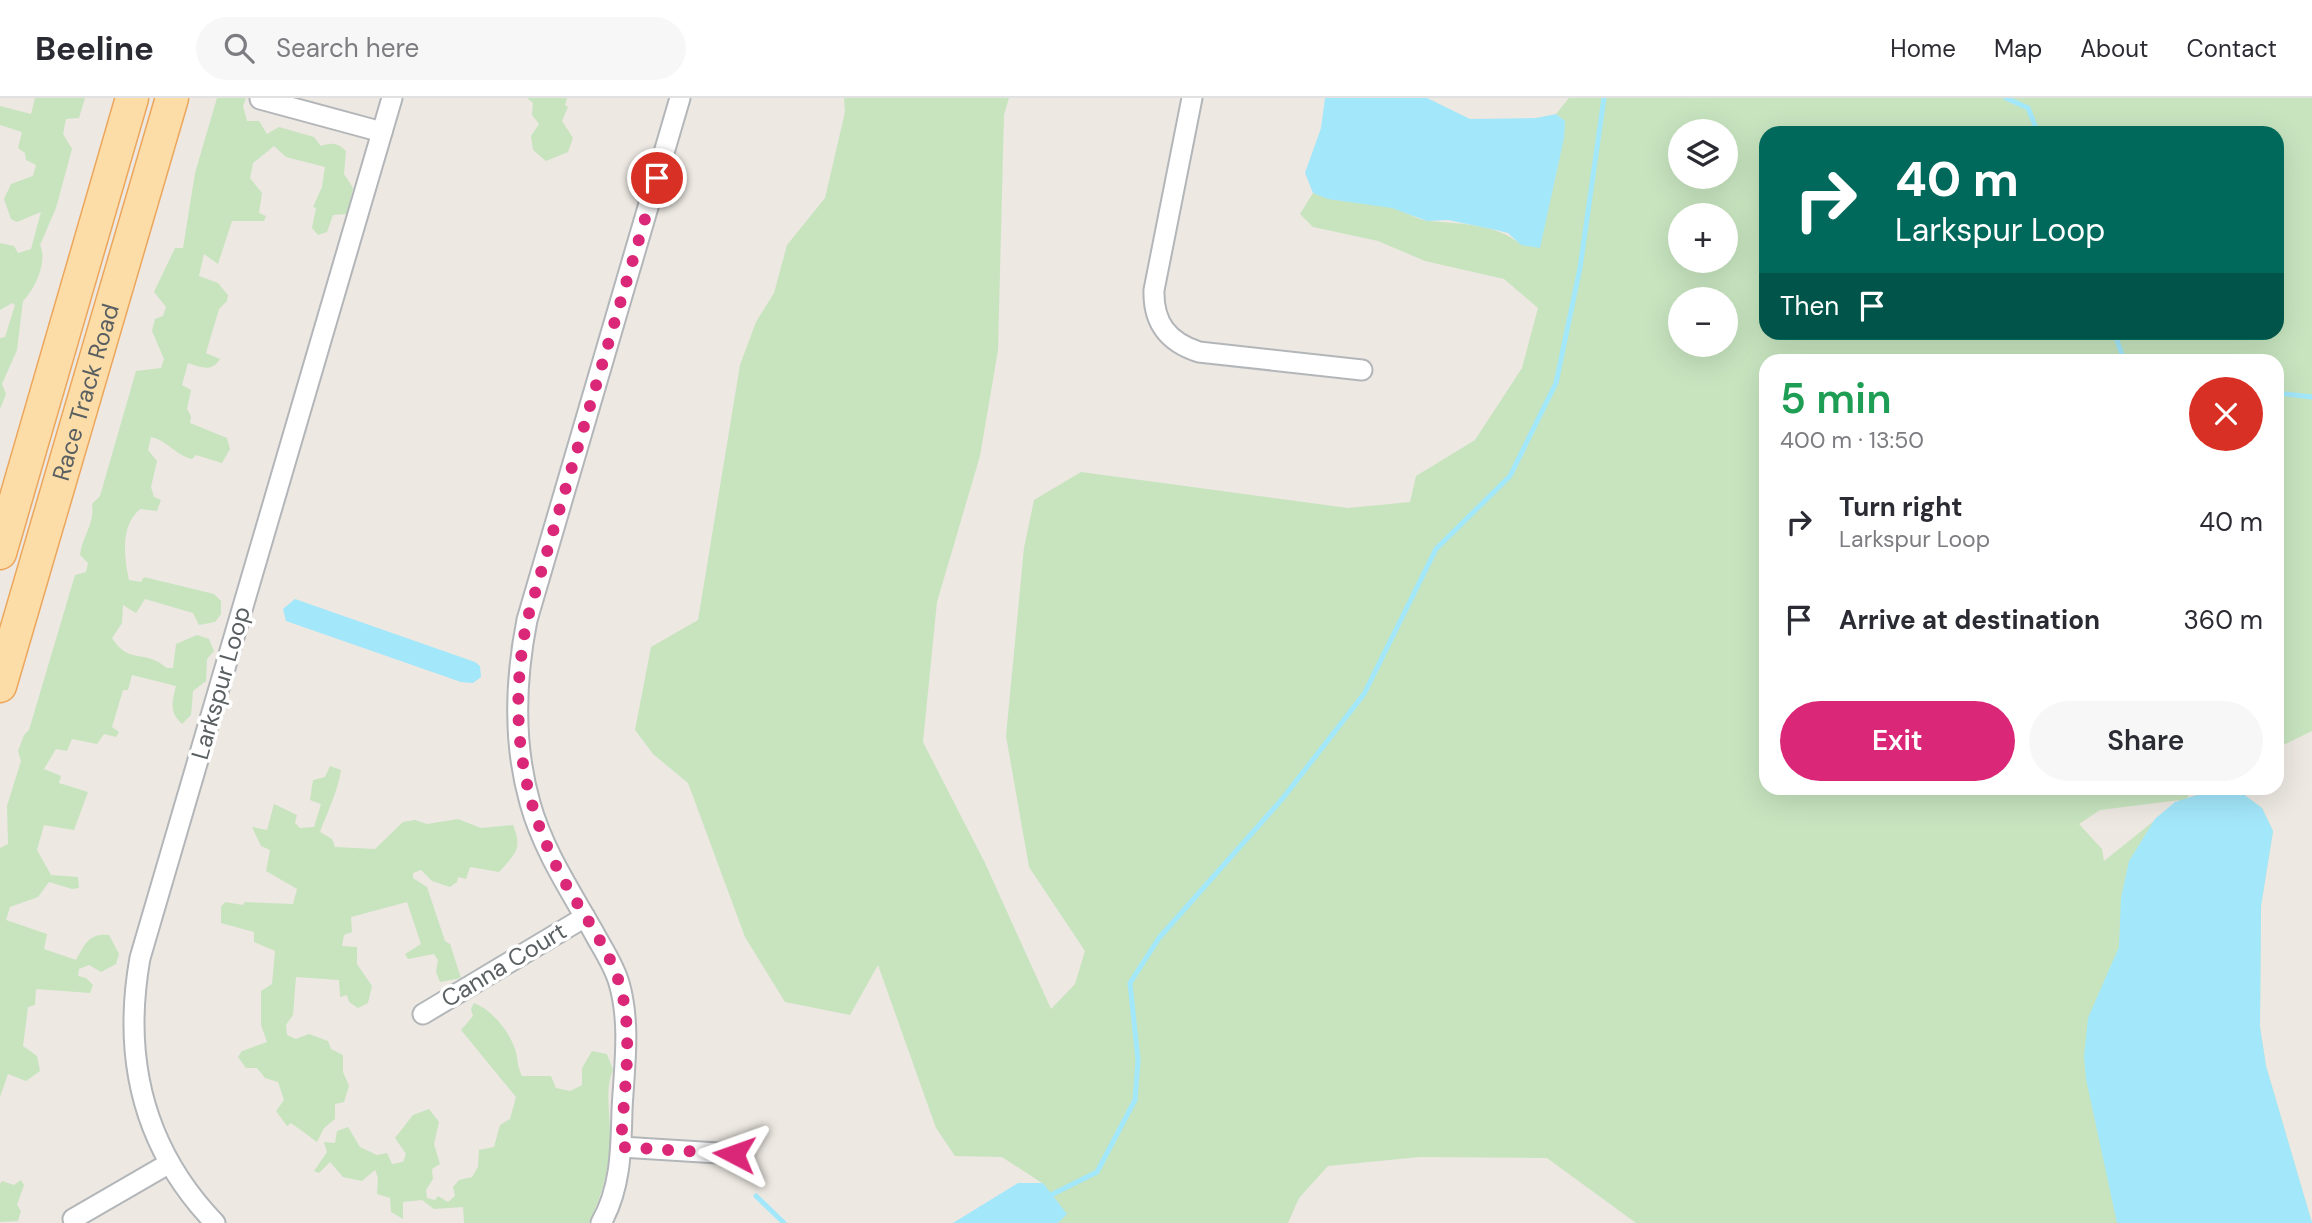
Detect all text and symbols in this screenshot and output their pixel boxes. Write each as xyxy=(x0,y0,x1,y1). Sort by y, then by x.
search box xyxy=(196,17,686,80)
text: Beeline xyxy=(35,27,154,70)
icon: search xyxy=(220,29,258,67)
text: Search here xyxy=(276,31,419,65)
text: Home xyxy=(1890,33,1956,64)
text: Map xyxy=(1994,33,2042,64)
text: About xyxy=(2080,33,2149,64)
text: Contact xyxy=(2187,33,2277,64)
map controls xyxy=(1668,119,1738,357)
button: layers xyxy=(1668,119,1738,189)
text: 40 m xyxy=(1895,147,2019,211)
pin xyxy=(627,148,687,208)
icon: right xyxy=(1780,154,1871,245)
icon: arrive xyxy=(638,159,676,197)
button: + xyxy=(1668,203,1738,273)
text: Larkspur Loop xyxy=(1895,209,2105,251)
button: − xyxy=(1668,287,1738,357)
icon: arrive xyxy=(1853,287,1891,325)
text: Then xyxy=(1780,289,1839,323)
street label: Race Track Road xyxy=(45,300,126,484)
text: 5 min xyxy=(1780,371,1892,426)
button: close xyxy=(2189,377,2263,451)
text: 400 m · 13:50 xyxy=(1780,425,1924,455)
text: Turn right xyxy=(1839,490,1963,524)
icon: right xyxy=(1780,503,1818,541)
text: 40 m xyxy=(2199,505,2263,539)
text: Larkspur Loop xyxy=(1839,524,1990,554)
icon: arrive xyxy=(1780,601,1818,639)
street label: Larkspur Loop xyxy=(184,603,257,763)
text: Arrive at destination xyxy=(1839,603,2100,637)
text: 360 m xyxy=(2183,603,2263,637)
button: Exit xyxy=(1780,701,2015,781)
button: Share xyxy=(2029,701,2263,781)
street label: Canna Court xyxy=(435,915,572,1014)
position arrow xyxy=(697,1117,771,1191)

